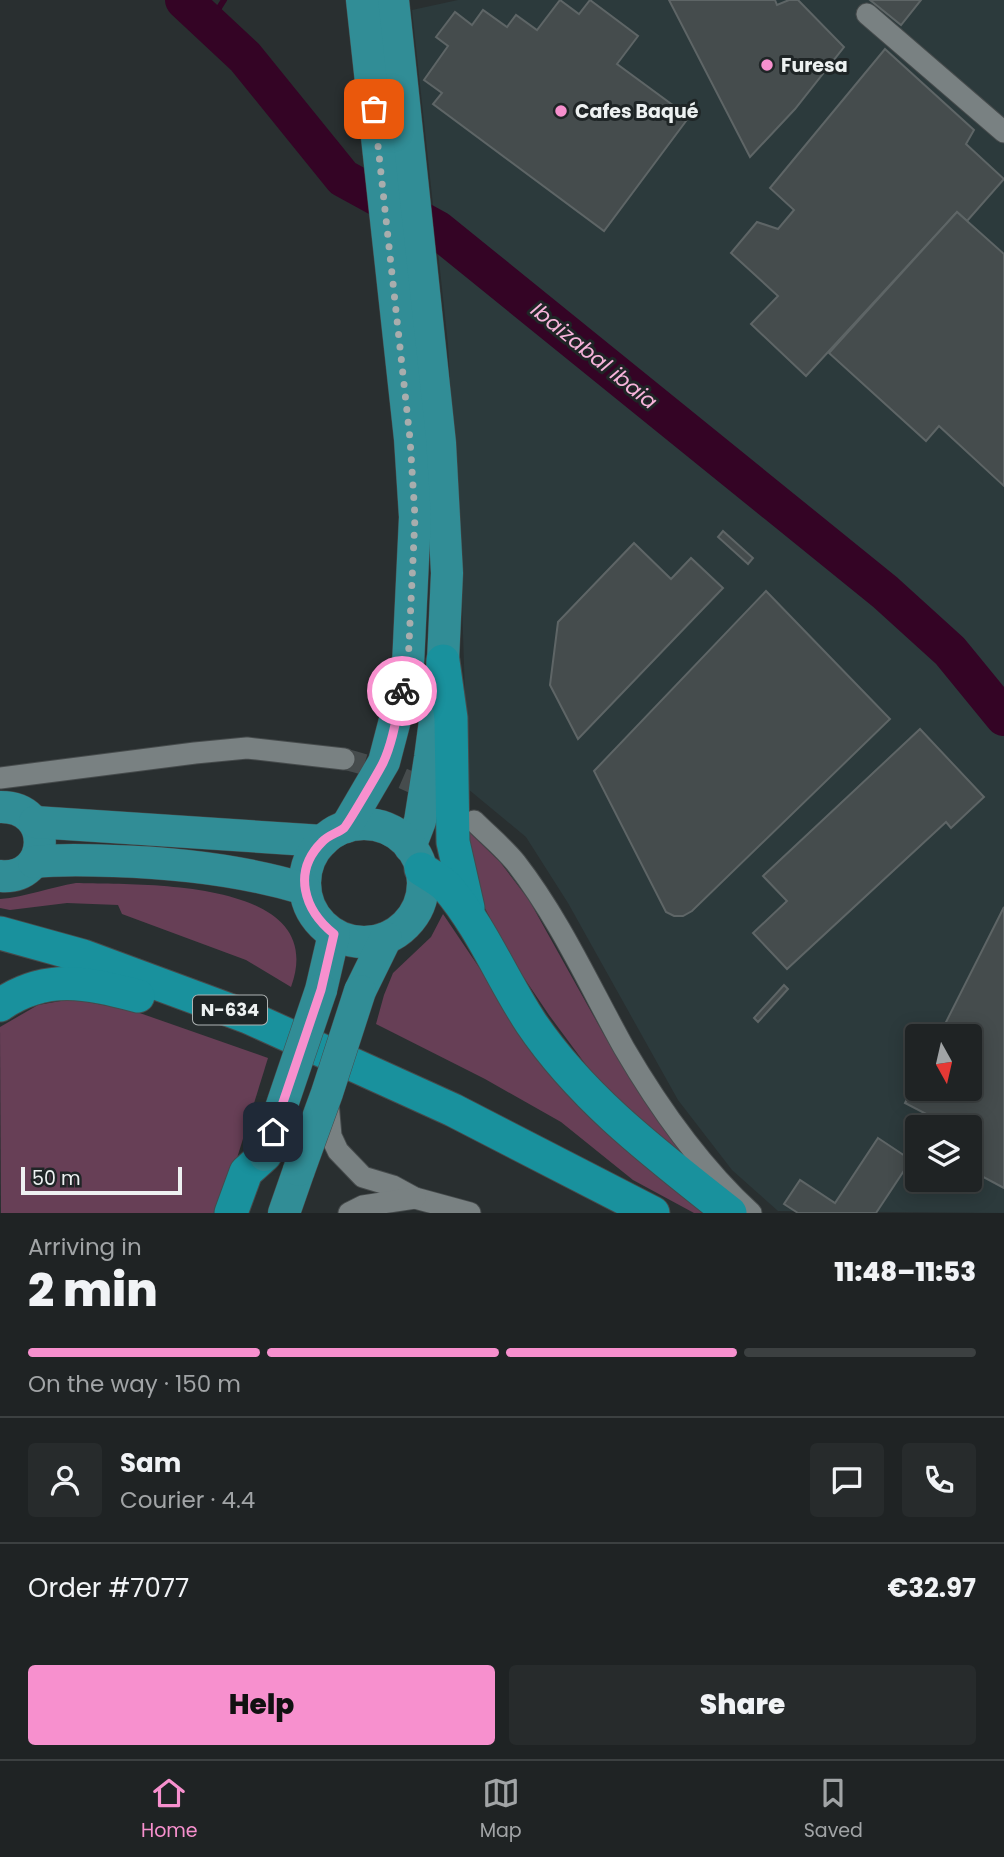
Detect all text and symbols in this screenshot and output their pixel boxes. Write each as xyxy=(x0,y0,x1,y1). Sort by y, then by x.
place label: Furesa xyxy=(781,52,848,79)
marker: Furesa xyxy=(759,57,775,73)
pin xyxy=(344,79,404,139)
icon: bag xyxy=(355,90,393,128)
place label: Cafes Baqué xyxy=(575,98,699,125)
marker: Cafes Baqué xyxy=(553,103,569,119)
water label: Ibaizabal ibaia xyxy=(525,296,664,416)
courier xyxy=(367,656,437,726)
icon: bike xyxy=(383,672,421,710)
road number: N-634 xyxy=(193,995,267,1024)
north arrow xyxy=(905,1024,982,1101)
map controls xyxy=(905,1024,982,1192)
pin xyxy=(243,1102,303,1162)
icon: home xyxy=(254,1113,292,1151)
button: layers xyxy=(905,1115,982,1192)
scale bar xyxy=(21,1164,182,1196)
text: 50 m xyxy=(32,1165,81,1192)
text: Arriving in xyxy=(28,1231,142,1263)
text: 11:48–11:53 xyxy=(834,1254,976,1290)
text: 2 min xyxy=(28,1258,158,1322)
text: On the way · 150 m xyxy=(28,1368,241,1400)
button: person xyxy=(28,1443,102,1517)
button: chat xyxy=(810,1443,884,1517)
button: phone xyxy=(902,1443,976,1517)
text: Sam xyxy=(120,1445,181,1481)
text: Courier · 4.4 xyxy=(120,1484,255,1516)
text: Order #7077 xyxy=(28,1570,189,1606)
text: €32.97 xyxy=(887,1570,976,1606)
button: Help xyxy=(28,1665,495,1745)
button: Share xyxy=(509,1665,976,1745)
tab: Home xyxy=(141,1774,198,1845)
tab: Map xyxy=(480,1774,522,1845)
tab: Saved xyxy=(804,1774,863,1845)

